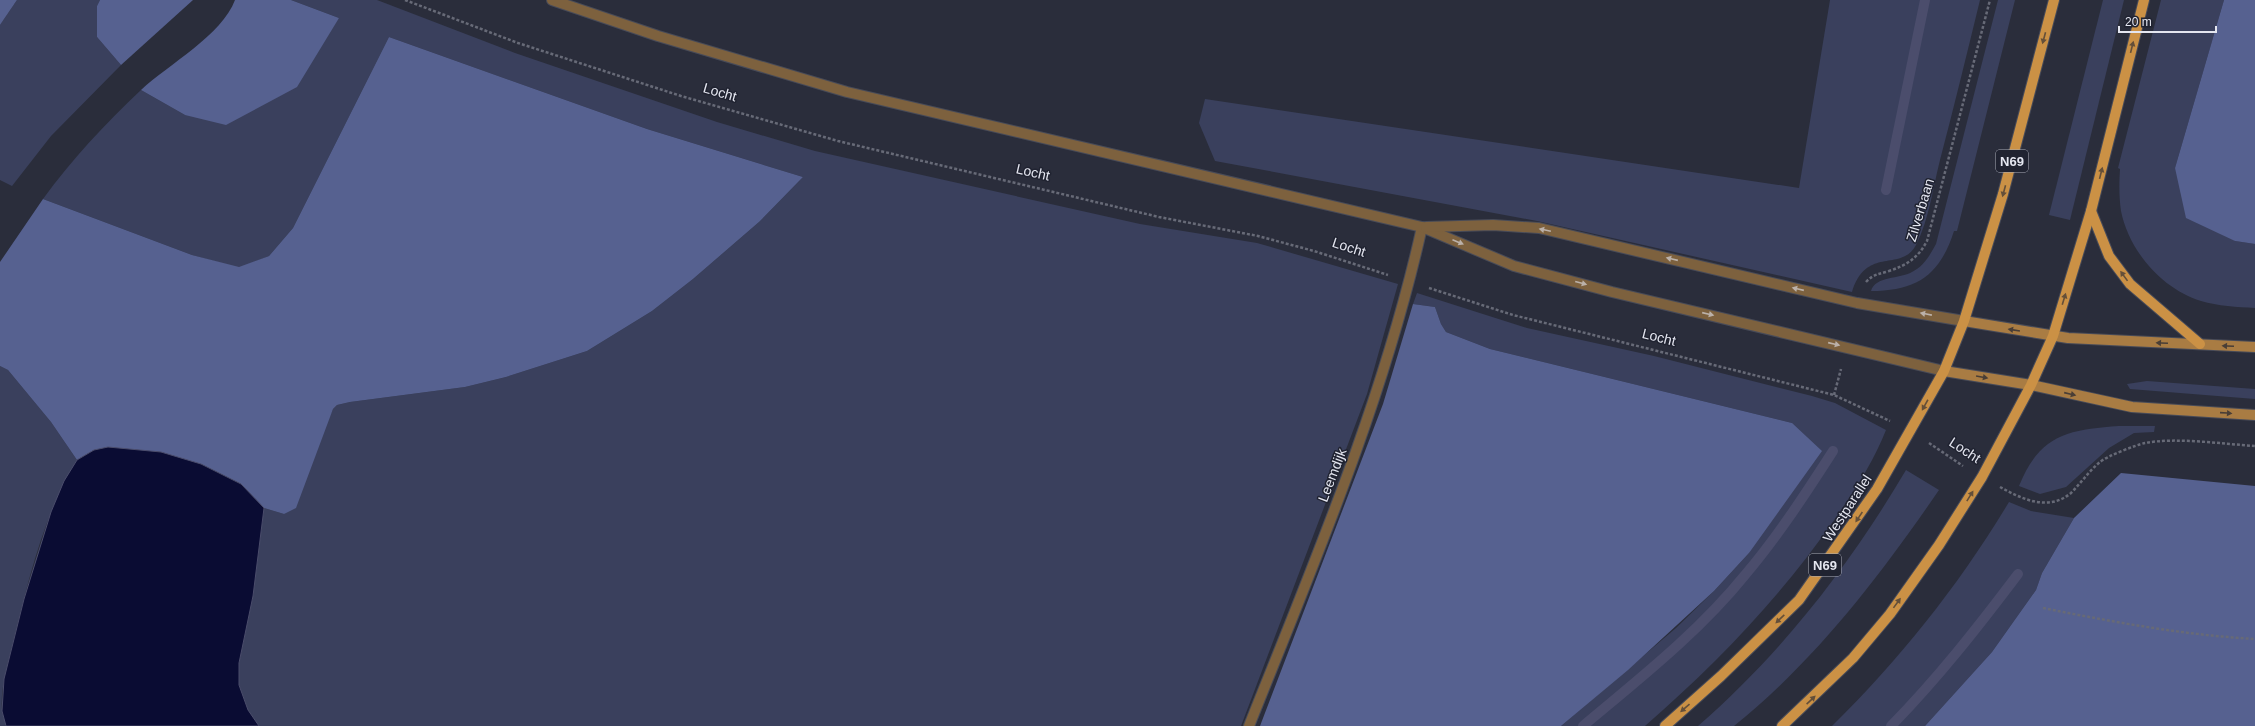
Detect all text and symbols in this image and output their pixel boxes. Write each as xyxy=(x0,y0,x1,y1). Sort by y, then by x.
scale bar xyxy=(2119,8,2216,34)
text: 20 m xyxy=(2125,15,2152,29)
one-way arrow xyxy=(2041,31,2047,44)
one-way arrow xyxy=(2129,41,2135,53)
street label: Locht xyxy=(701,80,739,104)
road number: N69 xyxy=(1996,150,2028,172)
street label: Locht xyxy=(1015,160,1052,184)
one-way arrow xyxy=(2098,167,2104,179)
street label: Zilverbaan xyxy=(1903,176,1937,244)
one-way arrow xyxy=(2001,185,2007,197)
one-way arrow xyxy=(1539,226,1551,232)
street label: Locht xyxy=(1330,234,1368,260)
one-way arrow xyxy=(1453,240,1465,246)
one-way arrow xyxy=(1666,256,1678,262)
one-way arrow xyxy=(2120,271,2128,281)
one-way arrow xyxy=(1575,281,1588,287)
one-way arrow xyxy=(1792,285,1805,291)
one-way arrow xyxy=(2061,293,2067,305)
one-way arrow xyxy=(1920,311,1932,317)
one-way arrow xyxy=(1702,312,1714,318)
street label: Locht xyxy=(1640,325,1678,349)
one-way arrow xyxy=(2008,327,2020,333)
one-way arrow xyxy=(2156,339,2168,346)
one-way arrow xyxy=(1828,342,1840,348)
one-way arrow xyxy=(2222,342,2234,349)
one-way arrow xyxy=(1976,374,1988,380)
one-way arrow xyxy=(2064,391,2076,397)
one-way arrow xyxy=(1922,399,1928,411)
one-way arrow xyxy=(2220,410,2232,417)
street label: Locht xyxy=(1946,434,1984,466)
street label: Leemdijk xyxy=(1314,445,1350,504)
street label: Westparallel xyxy=(1819,471,1875,545)
one-way arrow xyxy=(1966,491,1974,501)
one-way arrow xyxy=(1855,512,1863,522)
road number: N69 xyxy=(1809,554,1841,576)
one-way arrow xyxy=(1893,598,1901,609)
one-way arrow xyxy=(1775,614,1785,624)
one-way arrow xyxy=(1806,695,1816,705)
one-way arrow xyxy=(1680,703,1690,713)

